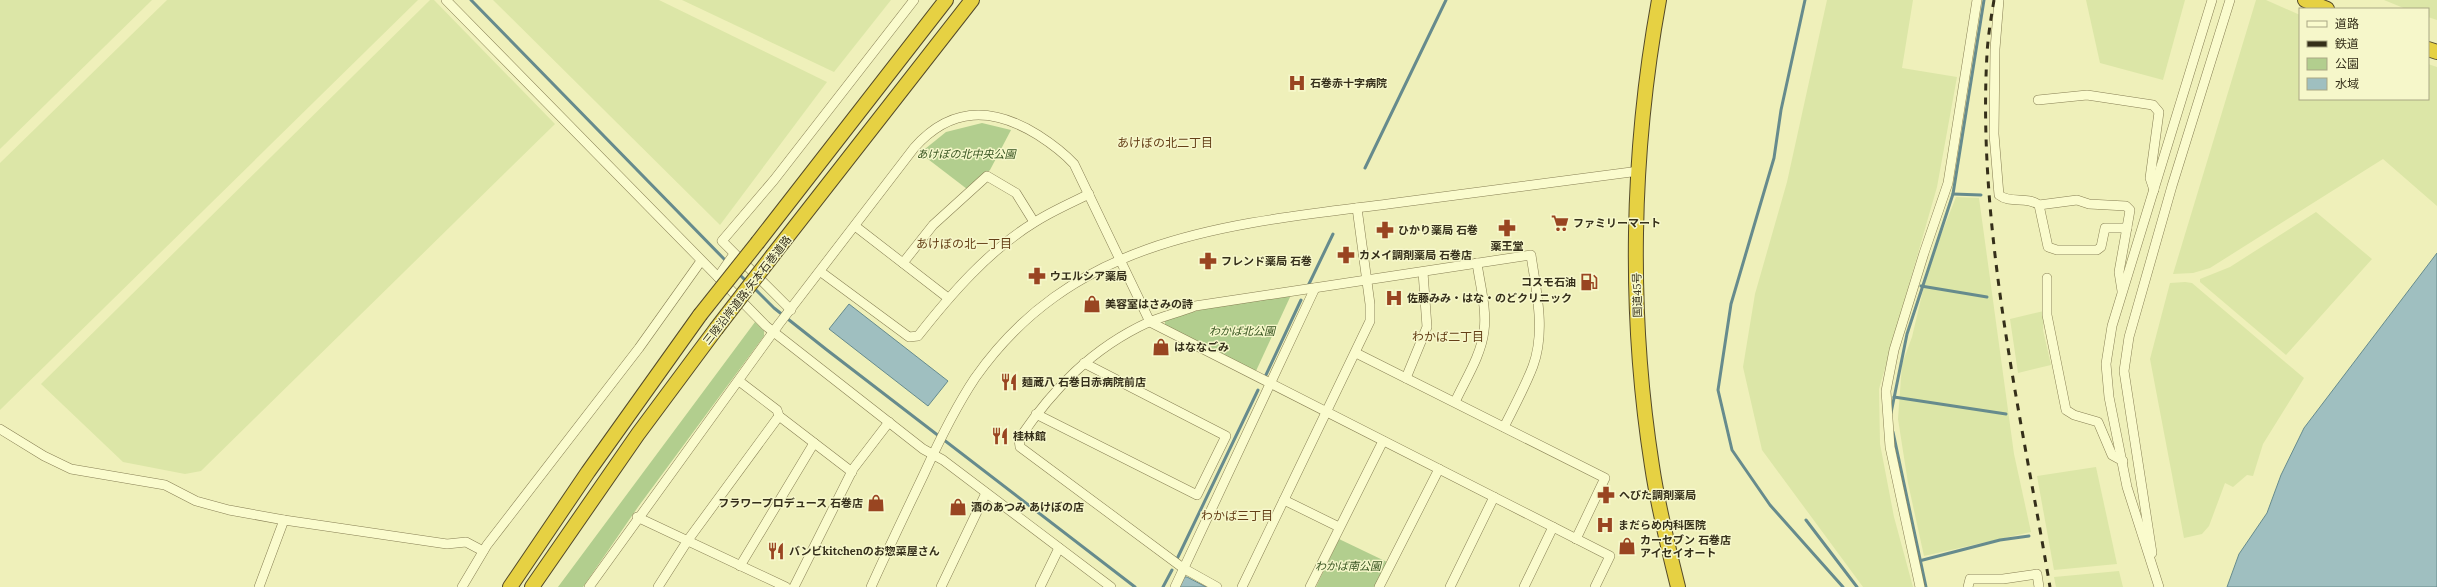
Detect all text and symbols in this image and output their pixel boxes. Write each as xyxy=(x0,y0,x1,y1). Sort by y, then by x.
legend xyxy=(2299,8,2429,100)
text: 道路 xyxy=(2335,16,2359,31)
text: 鉄道 xyxy=(2335,36,2359,51)
text: 公園 xyxy=(2335,56,2359,71)
hospital icon: 石巻赤十字病院 xyxy=(1287,73,1307,93)
place label: 石巻赤十字病院 xyxy=(1310,76,1387,90)
text: 水域 xyxy=(2335,76,2359,91)
district label: あけぼの北二丁目 xyxy=(1117,135,1213,150)
park label: あけぼの北中央公園 xyxy=(917,147,1017,161)
supermarket icon: ファミリーマート xyxy=(1550,213,1570,233)
place label: ファミリーマート xyxy=(1573,216,1661,230)
pharmacy icon: 薬王堂 xyxy=(1497,218,1517,238)
pharmacy icon: ひかり薬局 石巻 xyxy=(1375,220,1395,240)
place label: ひかり薬局 石巻 xyxy=(1398,223,1478,237)
street label: 三陸沿岸道路;矢本石巻道路 xyxy=(700,233,794,347)
district label: あけぼの北一丁目 xyxy=(916,236,1012,251)
place label: 薬王堂 xyxy=(1491,239,1524,253)
pharmacy icon: カメイ調剤薬局 石巻店 xyxy=(1336,245,1356,265)
place label: カメイ調剤薬局 石巻店 xyxy=(1359,248,1472,262)
pharmacy icon: フレンド薬局 石巻 xyxy=(1198,251,1218,271)
place label: フレンド薬局 石巻 xyxy=(1221,254,1312,268)
pharmacy icon: ウエルシア薬局 xyxy=(1027,266,1047,286)
place label: ウエルシア薬局 xyxy=(1050,269,1127,283)
fuel station icon: コスモ石油 xyxy=(1579,272,1599,292)
street label: 国道45号 xyxy=(1630,272,1644,318)
place label: コスモ石油 xyxy=(1521,275,1576,289)
hospital icon: 佐藤みみ・はな・のどクリニック xyxy=(1384,288,1404,308)
place label: 佐藤みみ・はな・のどクリニック xyxy=(1407,291,1572,305)
shop icon: 美容室はさみの詩 xyxy=(1082,294,1102,314)
place label: 美容室はさみの詩 xyxy=(1105,297,1193,311)
park label: わかば北公園 xyxy=(1209,324,1277,338)
district label: わかば二丁目 xyxy=(1412,329,1484,344)
shop icon: はななごみ xyxy=(1151,337,1171,357)
place label: はななごみ xyxy=(1174,340,1229,354)
restaurant icon: 麺蔵八 石巻日赤病院前店 xyxy=(999,372,1019,392)
place label: 麺蔵八 石巻日赤病院前店 xyxy=(1021,375,1146,389)
restaurant icon: 桂林館 xyxy=(990,426,1010,446)
place label: 桂林館 xyxy=(1013,429,1046,443)
pharmacy icon: へびた調剤薬局 xyxy=(1596,485,1616,505)
place label: へびた調剤薬局 xyxy=(1619,488,1696,502)
shop icon: フラワープロデュース 石巻店 xyxy=(866,493,886,513)
place label: フラワープロデュース 石巻店 xyxy=(718,496,863,510)
shop icon: 酒のあつみ あけぼの店 xyxy=(948,497,968,517)
place label: 酒のあつみ あけぼの店 xyxy=(971,500,1084,514)
district label: わかば三丁目 xyxy=(1201,508,1273,523)
hospital icon: まだらめ内科医院 xyxy=(1595,515,1615,535)
place label: まだらめ内科医院 xyxy=(1618,518,1706,532)
place label: カーセブン 石巻店 アイセイオート xyxy=(1640,533,1731,560)
shop icon: カーセブン 石巻店 アイセイオート xyxy=(1617,536,1637,556)
restaurant icon: バンビkitchenのお惣菜屋さん xyxy=(766,541,786,561)
place label: バンビkitchenのお惣菜屋さん xyxy=(789,544,940,558)
park label: わかば南公園 xyxy=(1315,559,1383,573)

